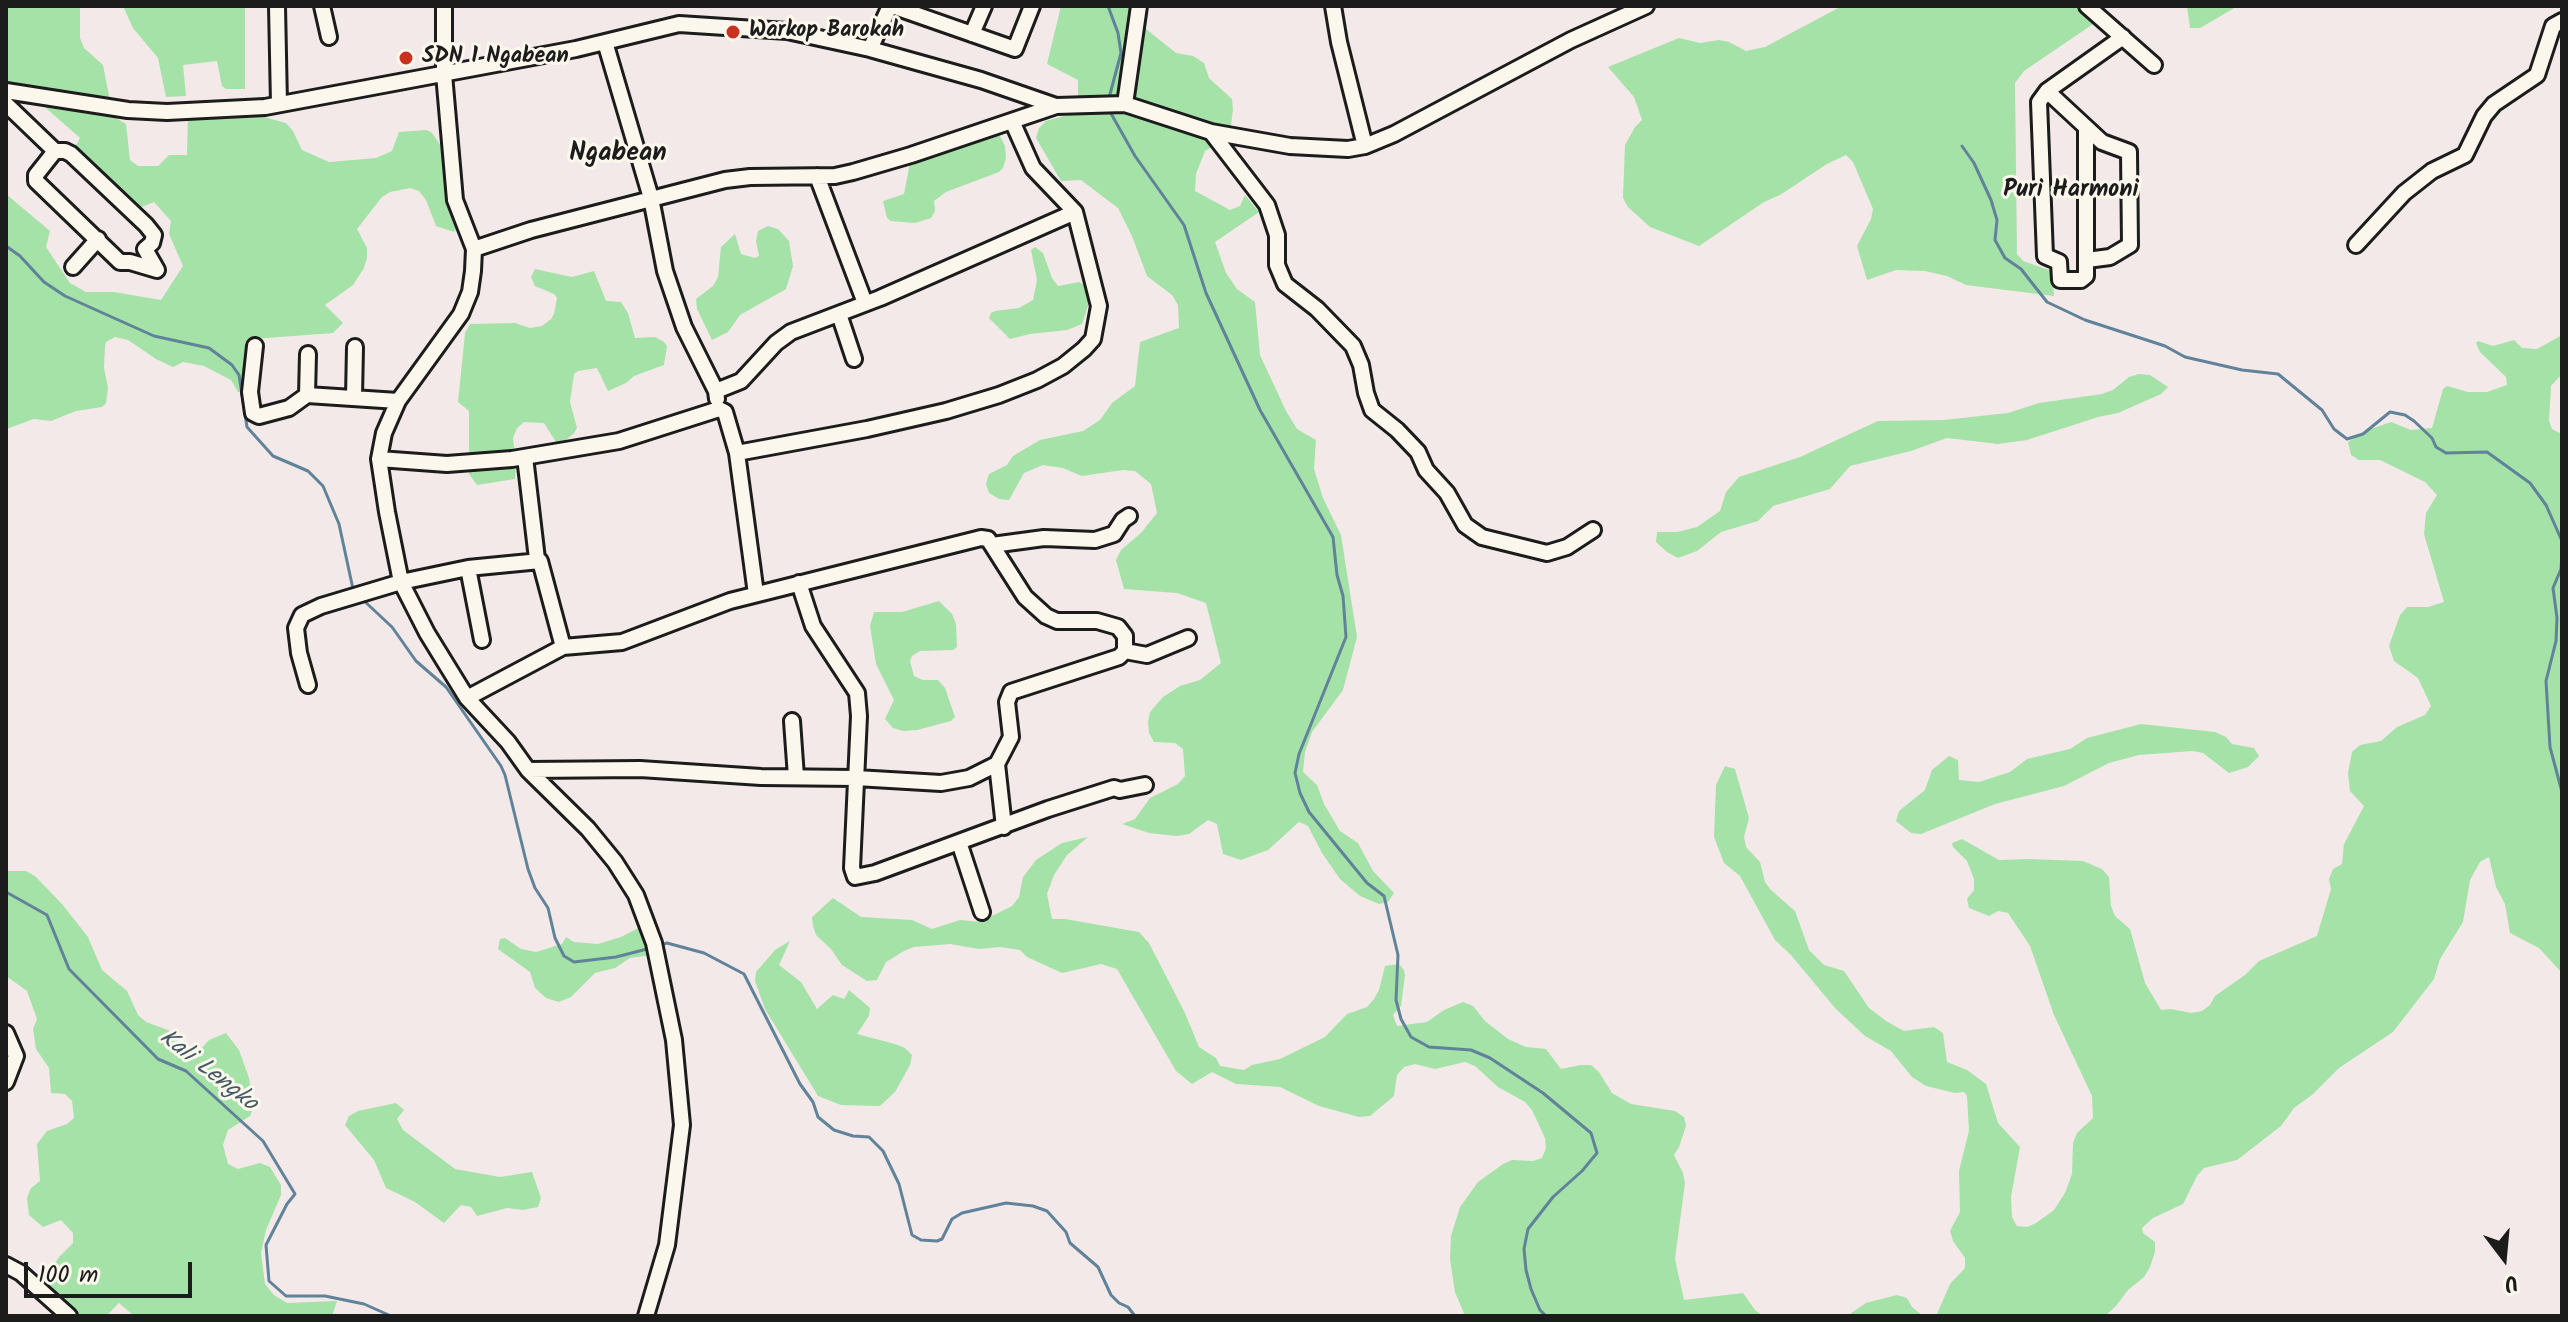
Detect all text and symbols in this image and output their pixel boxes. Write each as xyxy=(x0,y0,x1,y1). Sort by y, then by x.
place label: Warkop Barokah xyxy=(749,19,904,45)
marker: Warkop Barokah xyxy=(724,23,742,41)
place label: SDN 1 Ngabean xyxy=(422,45,569,71)
marker: SDN 1 Ngabean xyxy=(397,49,415,67)
district label: Ngabean xyxy=(569,140,667,172)
district label: Puri Harmoni xyxy=(2003,178,2139,206)
water label: Kali Lengko xyxy=(152,1025,262,1119)
north arrow xyxy=(2464,1218,2544,1298)
scale bar xyxy=(28,1246,196,1296)
text: 100 m xyxy=(38,1256,98,1295)
text: U xyxy=(2500,1263,2522,1300)

